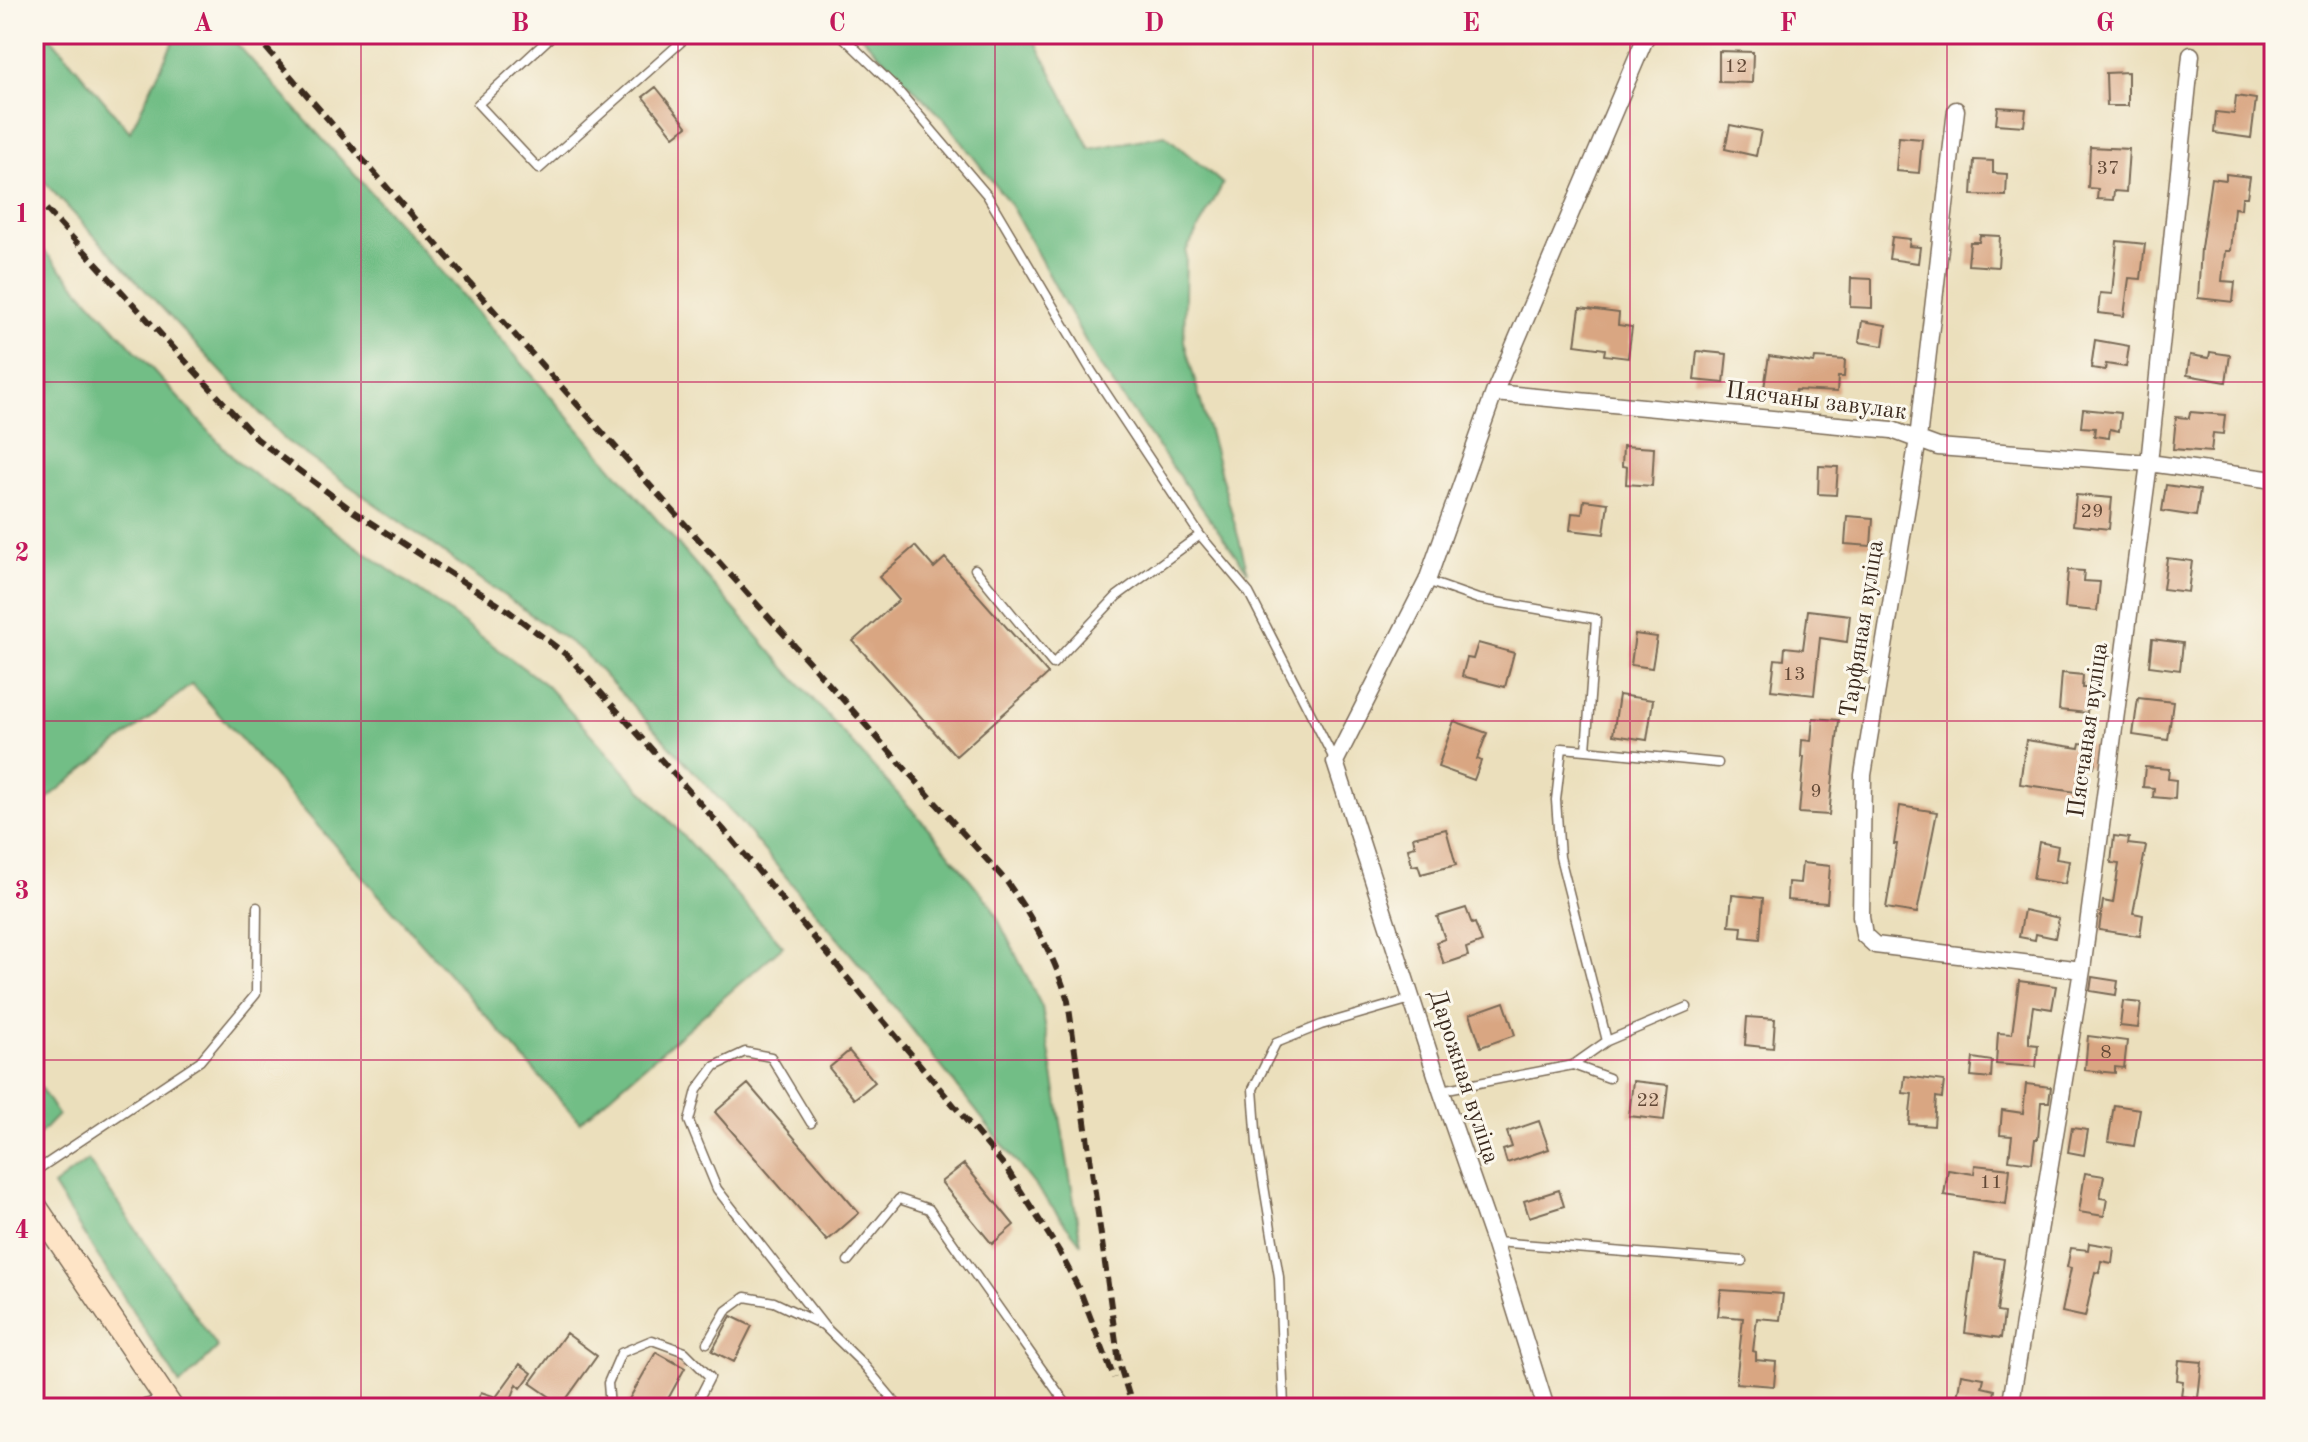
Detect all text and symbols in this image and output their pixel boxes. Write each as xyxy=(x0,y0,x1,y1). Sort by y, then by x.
text: A xyxy=(193,11,213,37)
text: B xyxy=(511,11,529,37)
text: C xyxy=(828,11,846,37)
text: D xyxy=(1144,11,1164,37)
text: E xyxy=(1462,11,1480,37)
text: F xyxy=(1779,11,1797,37)
text: G xyxy=(2096,11,2114,37)
house number: 12 xyxy=(1724,57,1748,77)
house number: 37 xyxy=(2096,159,2120,179)
text: 1 xyxy=(14,202,30,228)
street label: Пясчаны завулак xyxy=(1724,379,1908,425)
house number: 29 xyxy=(2080,502,2104,522)
street label: Тарфяная вуліца xyxy=(1837,538,1889,719)
text: 2 xyxy=(14,541,30,567)
street label: Пясчаная вуліца xyxy=(2065,641,2113,819)
house number: 13 xyxy=(1782,665,1806,685)
house number: 9 xyxy=(1810,782,1822,802)
text: 3 xyxy=(14,879,30,905)
street label: Дарожная вуліца xyxy=(1423,987,1503,1167)
house number: 8 xyxy=(2100,1043,2112,1063)
house number: 22 xyxy=(1636,1091,1660,1111)
house number: 11 xyxy=(1979,1173,2003,1193)
text: 4 xyxy=(14,1218,30,1244)

